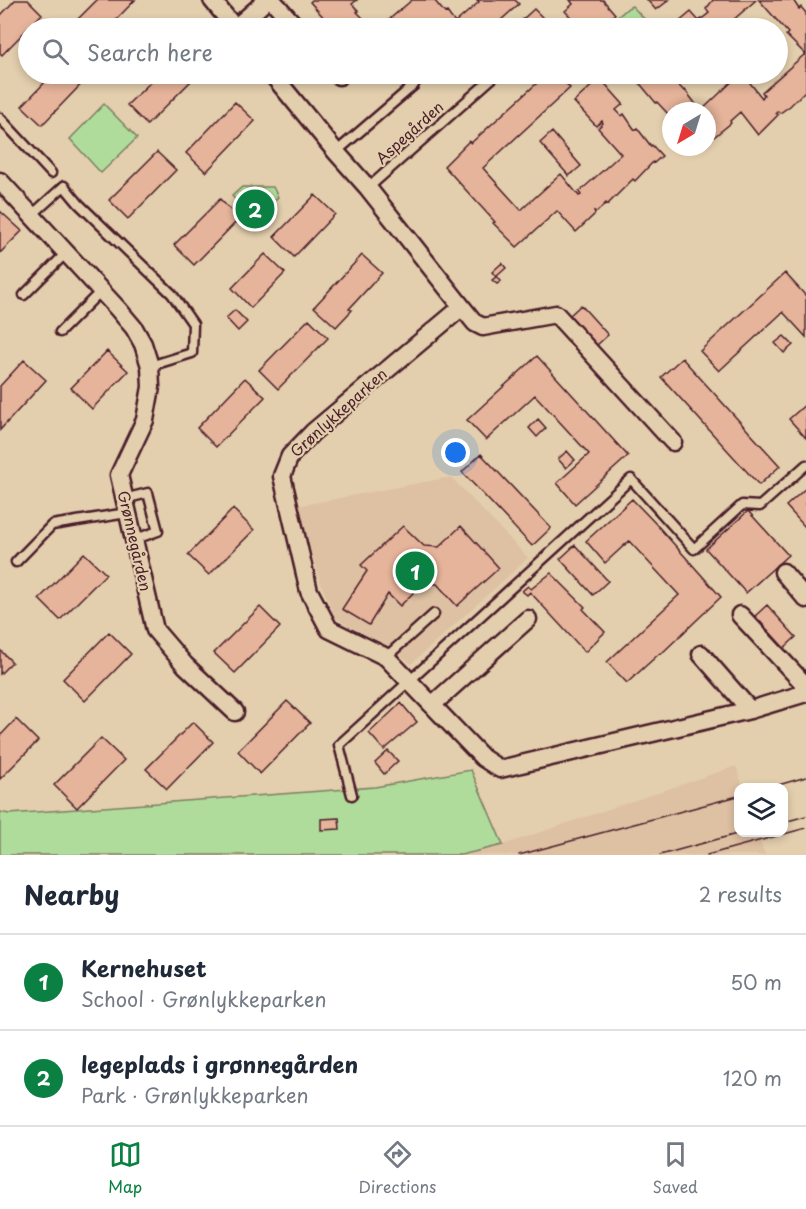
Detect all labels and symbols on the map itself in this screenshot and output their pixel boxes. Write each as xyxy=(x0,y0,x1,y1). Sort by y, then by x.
street label: Aspegården xyxy=(370,95,448,169)
north arrow xyxy=(662,102,716,156)
pin: 2 xyxy=(236,186,274,232)
street label: Grønlykkeparken xyxy=(284,362,392,462)
your location xyxy=(441,438,470,467)
street label: Grønnegården xyxy=(113,488,158,593)
pin: 1 xyxy=(396,548,434,594)

